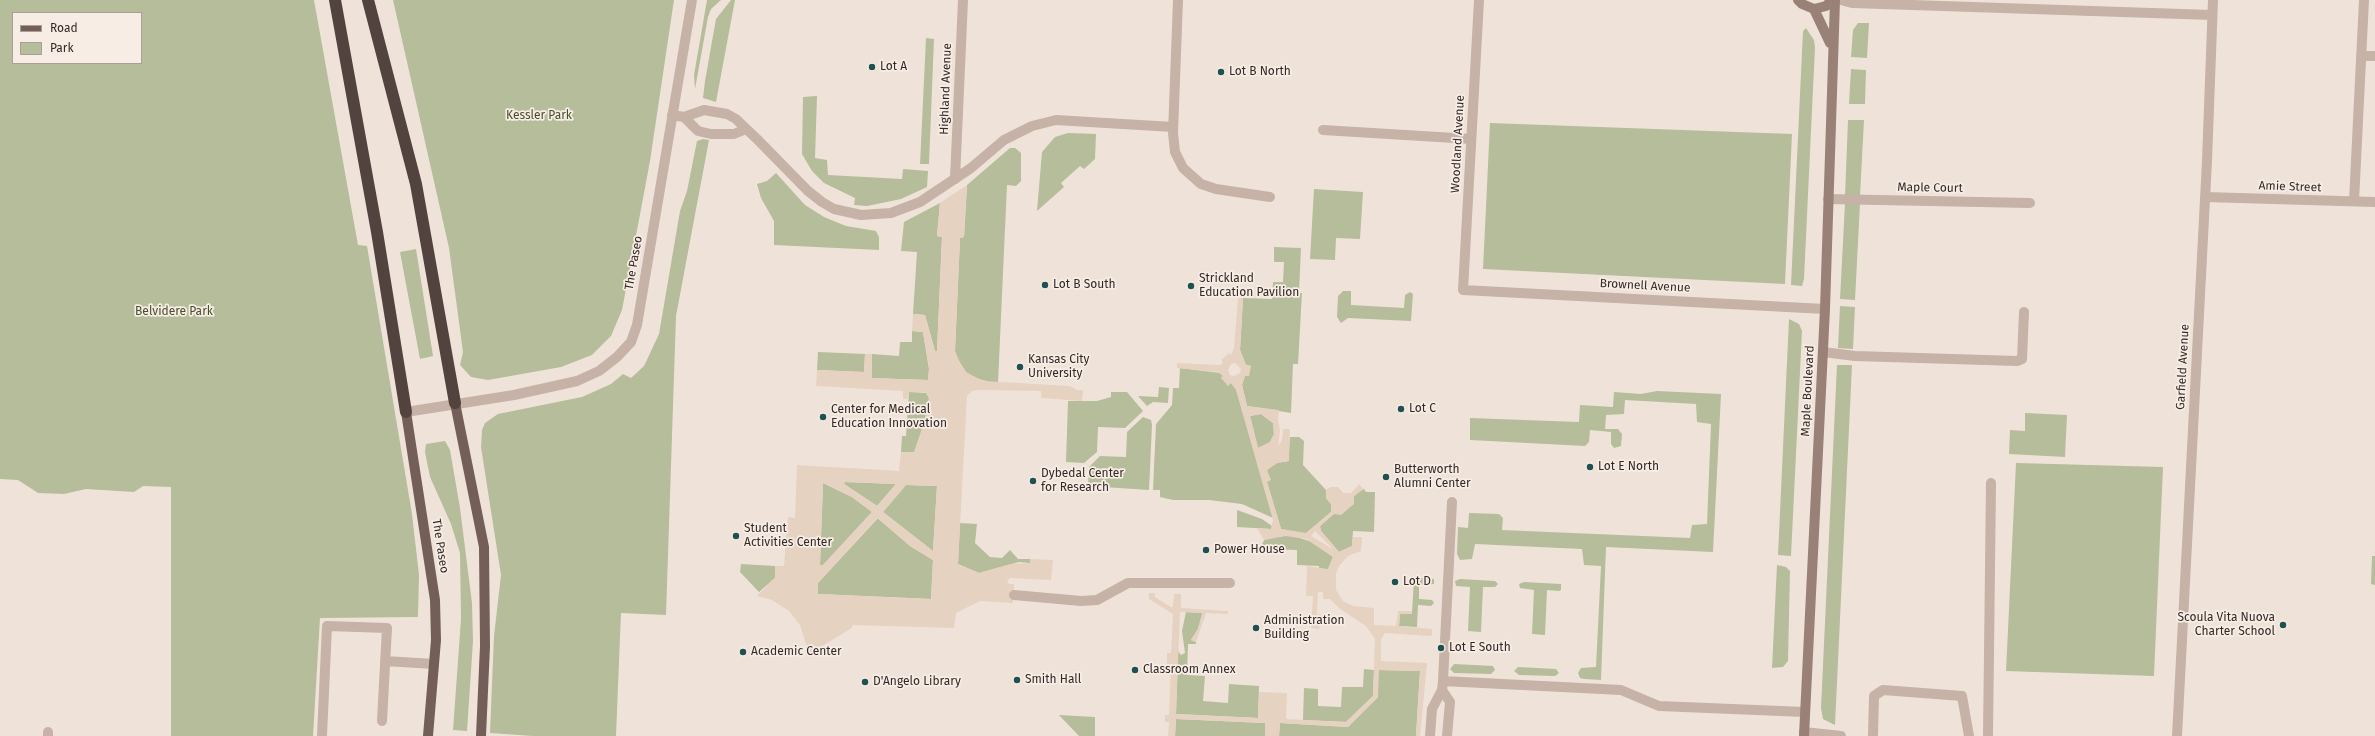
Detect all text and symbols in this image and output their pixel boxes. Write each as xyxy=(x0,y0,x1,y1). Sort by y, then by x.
legend xyxy=(12,12,142,64)
text: Road xyxy=(50,21,78,35)
text: Park xyxy=(50,41,74,55)
street label: Highland Avenue xyxy=(937,43,955,135)
place label: Lot A xyxy=(880,60,907,74)
marker: Lot A xyxy=(867,62,877,72)
place label: Lot B North xyxy=(1229,65,1291,79)
marker: Lot B North xyxy=(1216,67,1226,77)
street label: Woodland Avenue xyxy=(1448,95,1468,193)
park label: Kessler Park xyxy=(506,109,572,123)
street label: Amie Street xyxy=(2258,179,2322,195)
street label: Maple Court xyxy=(1897,180,1963,196)
street label: The Paseo xyxy=(622,235,646,291)
place label: Strickland Education Pavilion xyxy=(1199,272,1299,300)
street label: Brownell Avenue xyxy=(1599,276,1691,296)
place label: Lot B South xyxy=(1053,278,1116,292)
marker: Lot B South xyxy=(1040,280,1050,290)
marker: Strickland Education Pavilion xyxy=(1186,281,1196,291)
park label: Belvidere Park xyxy=(135,305,213,319)
street label: Garfield Avenue xyxy=(2174,324,2192,410)
street label: Maple Boulevard xyxy=(1798,345,1818,437)
place label: Kansas City University xyxy=(1028,353,1089,381)
marker: Kansas City University xyxy=(1015,362,1025,372)
place label: Lot C xyxy=(1409,402,1436,416)
place label: Center for Medical Education Innovation xyxy=(831,403,947,431)
marker: Lot C xyxy=(1396,404,1406,414)
marker: Center for Medical Education Innovation xyxy=(818,412,828,422)
place label: Lot E North xyxy=(1598,460,1659,474)
marker: Lot E North xyxy=(1585,462,1595,472)
place label: Butterworth Alumni Center xyxy=(1394,463,1471,491)
place label: Dybedal Center for Research xyxy=(1041,467,1124,495)
marker: Butterworth Alumni Center xyxy=(1381,472,1391,482)
marker: Dybedal Center for Research xyxy=(1028,476,1038,486)
street label: The Paseo xyxy=(429,518,451,574)
place label: Student Activities Center xyxy=(744,522,832,550)
marker: Student Activities Center xyxy=(731,531,741,541)
place label: Power House xyxy=(1214,543,1285,557)
marker: Power House xyxy=(1201,545,1211,555)
place label: Lot D xyxy=(1403,575,1431,589)
marker: Lot D xyxy=(1390,577,1400,587)
place label: Scoula Vita Nuova Charter School xyxy=(2177,611,2275,639)
place label: Administration Building xyxy=(1264,614,1345,642)
marker: Scoula Vita Nuova Charter School xyxy=(2278,620,2288,630)
marker: Administration Building xyxy=(1251,623,1261,633)
place label: Lot E South xyxy=(1449,641,1511,655)
marker: Lot E South xyxy=(1436,643,1446,653)
place label: Academic Center xyxy=(751,645,842,659)
marker: Academic Center xyxy=(738,647,748,657)
place label: Classroom Annex xyxy=(1143,663,1235,677)
marker: Classroom Annex xyxy=(1130,665,1140,675)
place label: Smith Hall xyxy=(1025,673,1081,687)
place label: D'Angelo Library xyxy=(873,675,961,689)
marker: Smith Hall xyxy=(1012,675,1022,685)
marker: D'Angelo Library xyxy=(860,677,870,687)

